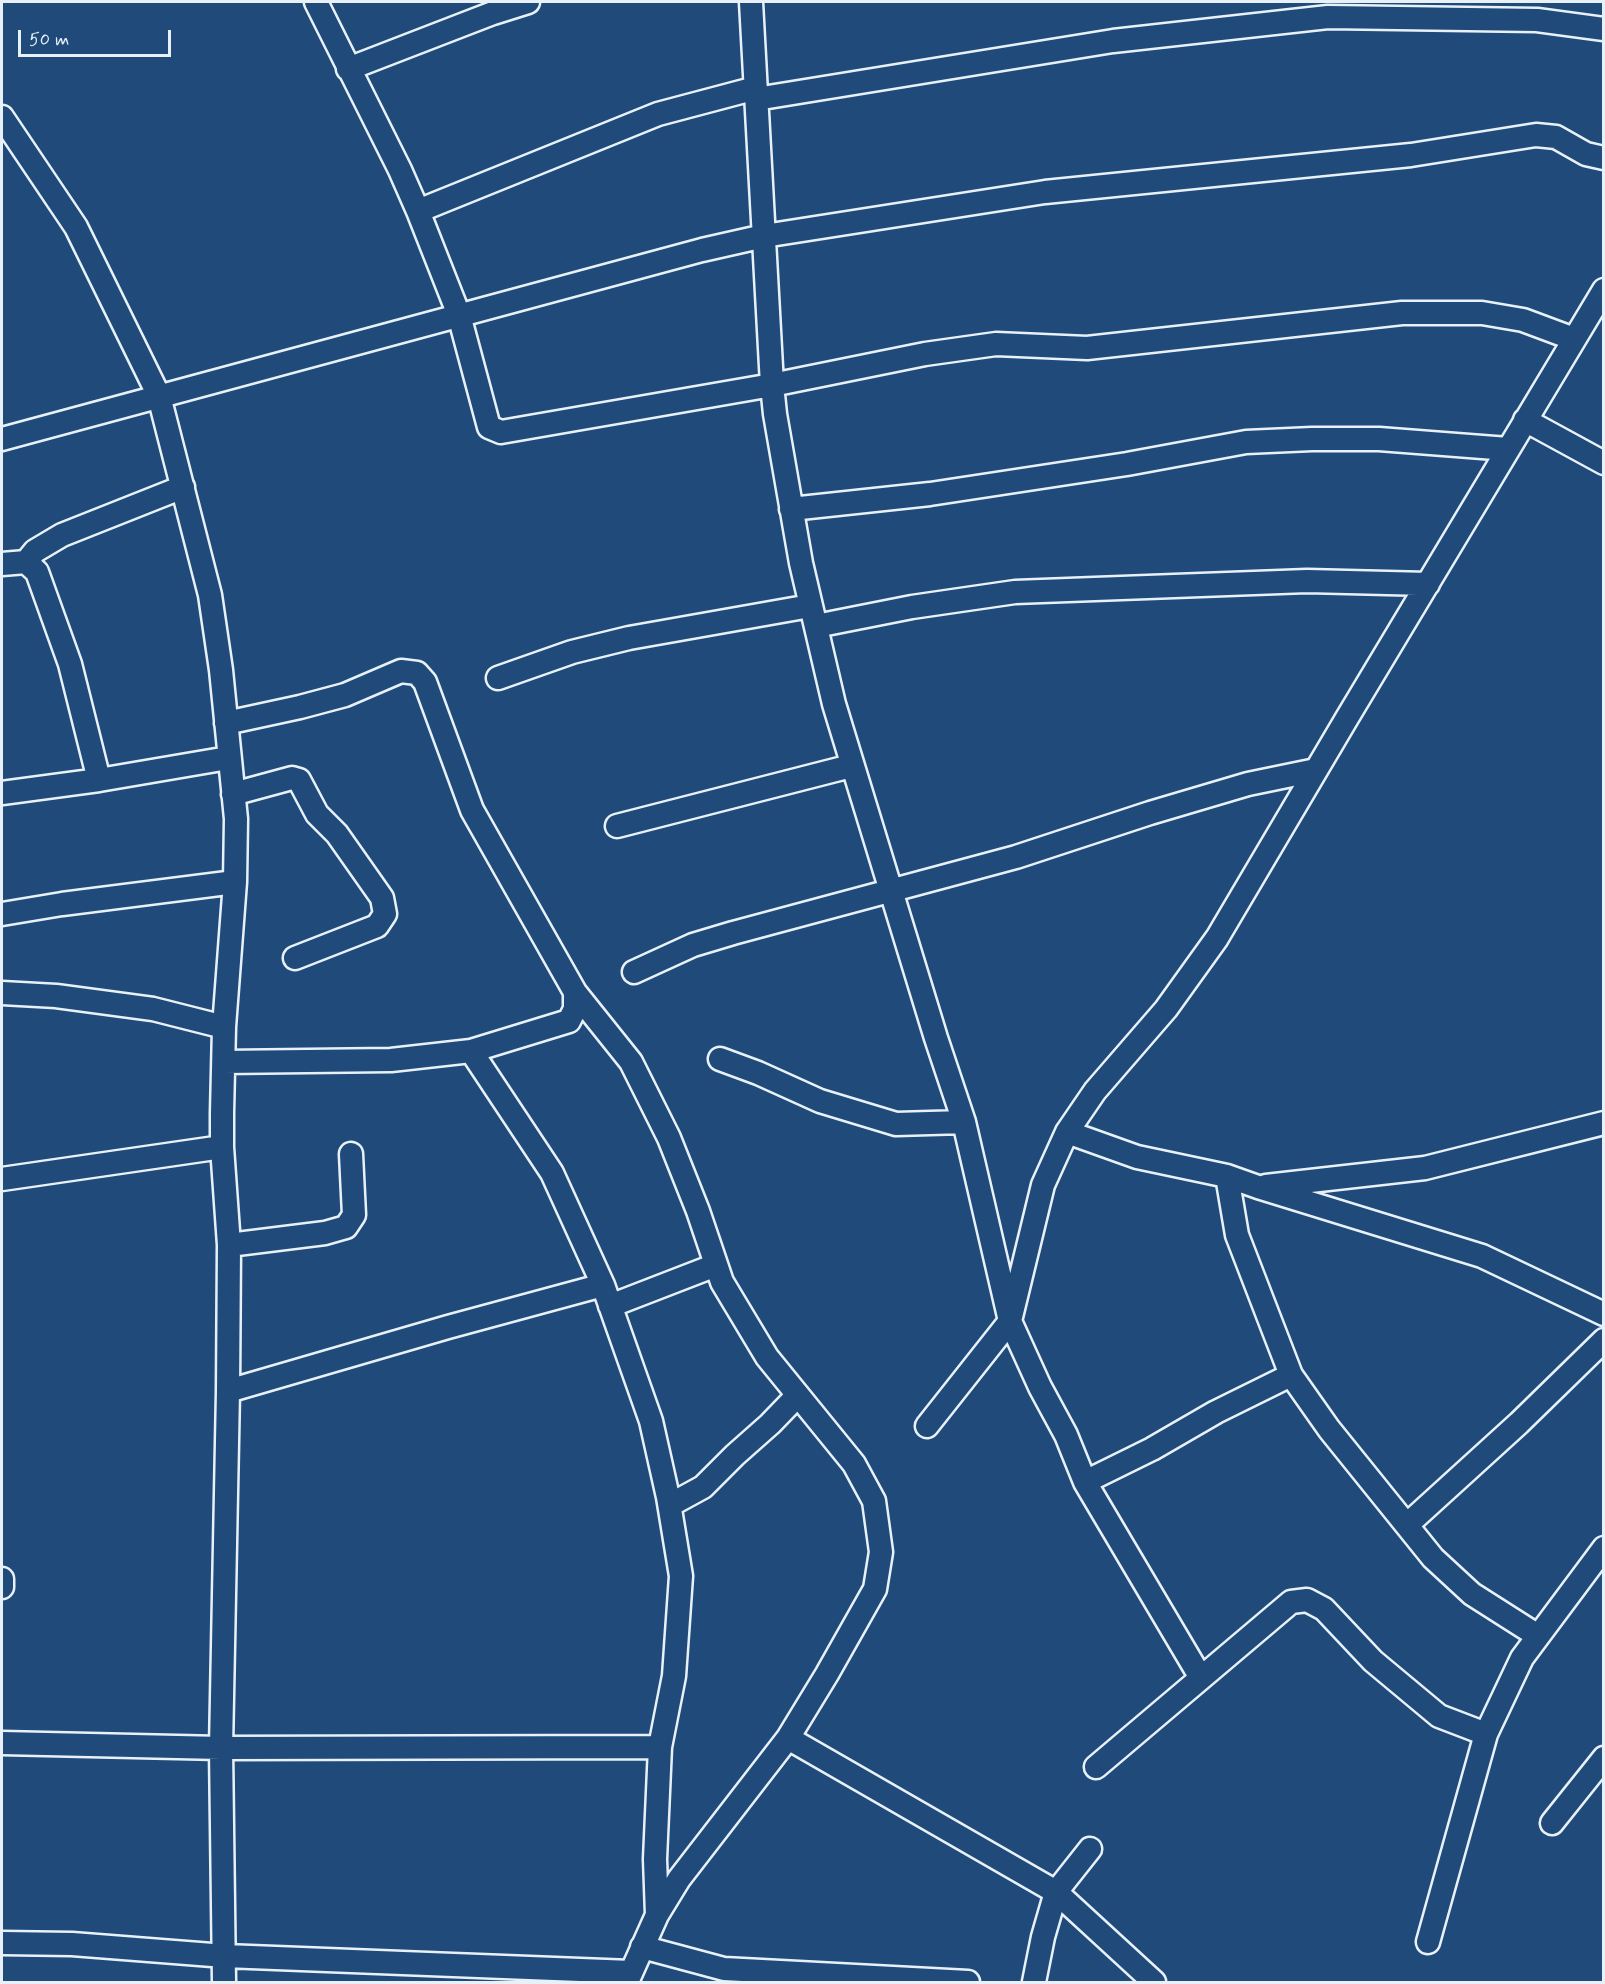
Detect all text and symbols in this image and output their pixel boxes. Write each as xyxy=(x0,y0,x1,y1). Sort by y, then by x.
scale bar xyxy=(21,18,174,56)
text: 50 m xyxy=(29,28,69,52)

